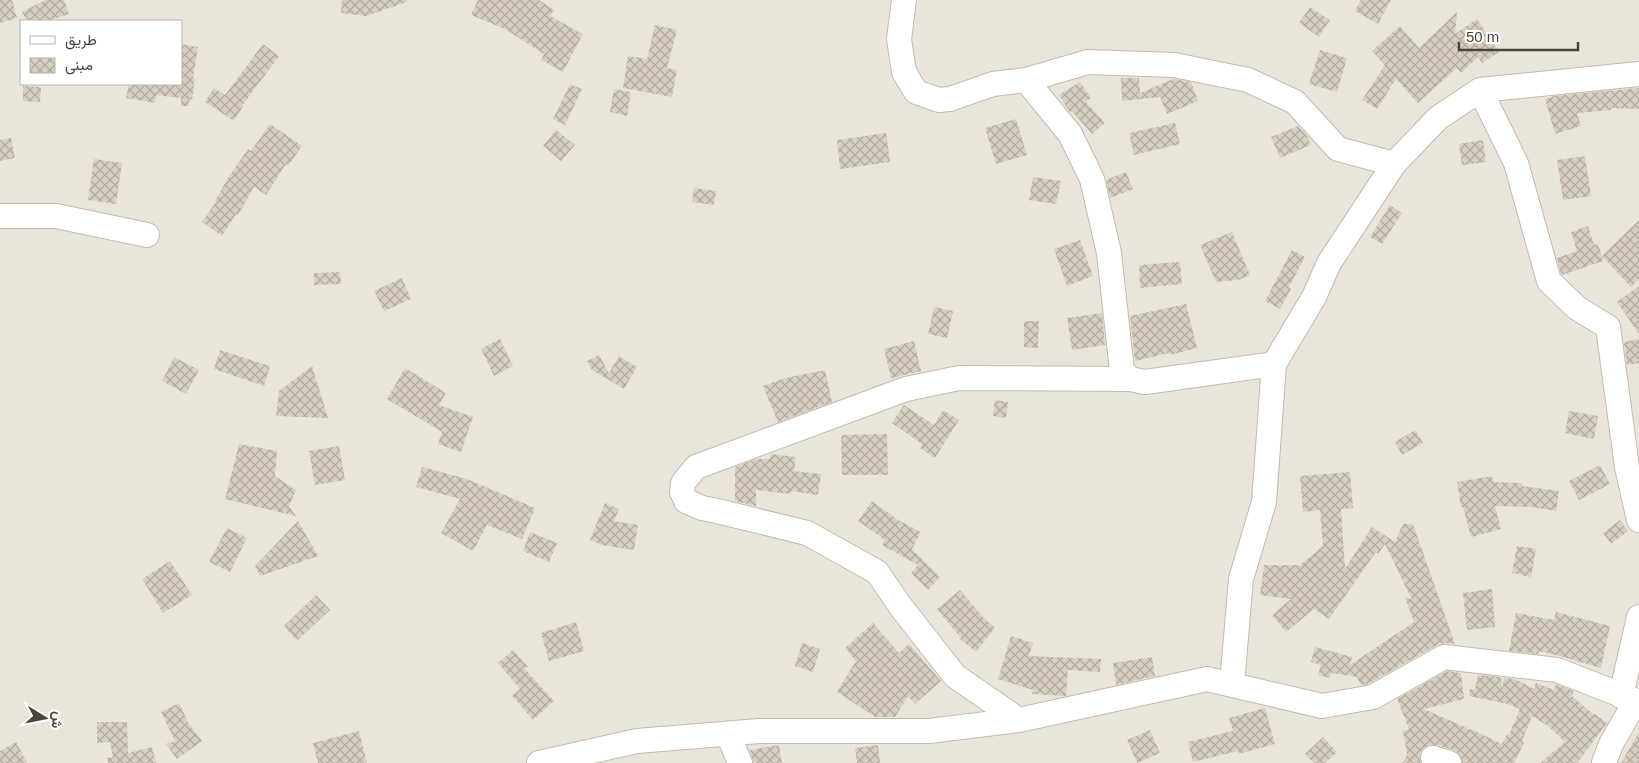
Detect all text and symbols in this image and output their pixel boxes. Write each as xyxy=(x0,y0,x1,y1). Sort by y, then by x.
legend xyxy=(20,20,182,85)
scale bar xyxy=(1459,20,1578,52)
text: 50 m xyxy=(1466,28,1499,45)
text: طريق xyxy=(65,31,97,50)
text: مبنى xyxy=(65,56,93,75)
north arrow xyxy=(20,693,70,743)
text: ش xyxy=(47,710,67,730)

